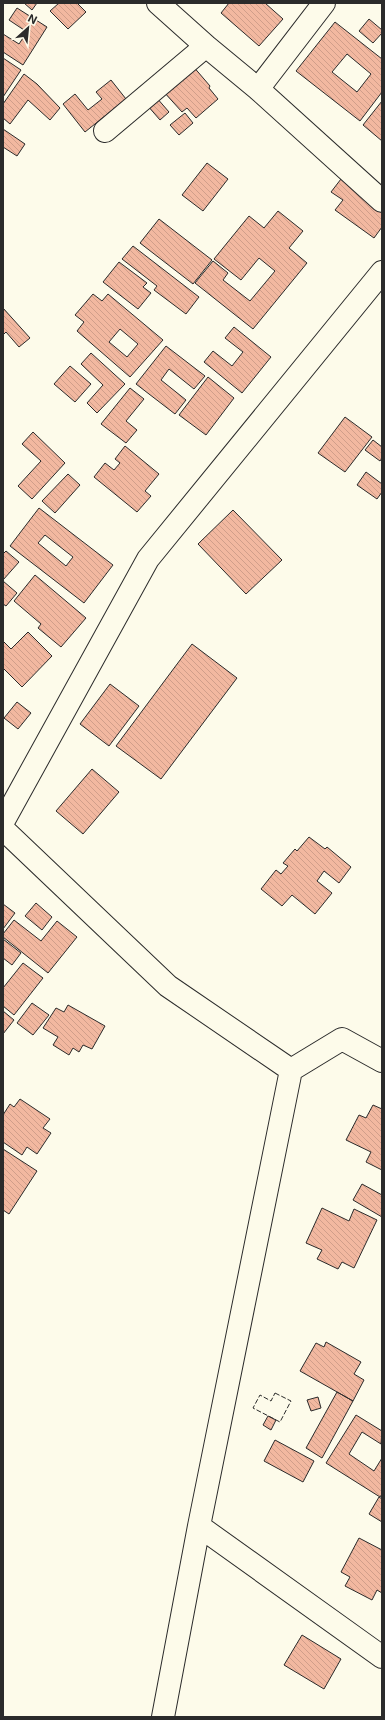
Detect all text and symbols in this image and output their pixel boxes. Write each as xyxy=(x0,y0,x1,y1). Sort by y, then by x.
north arrow xyxy=(8,8,48,48)
text: N xyxy=(26,11,39,27)

